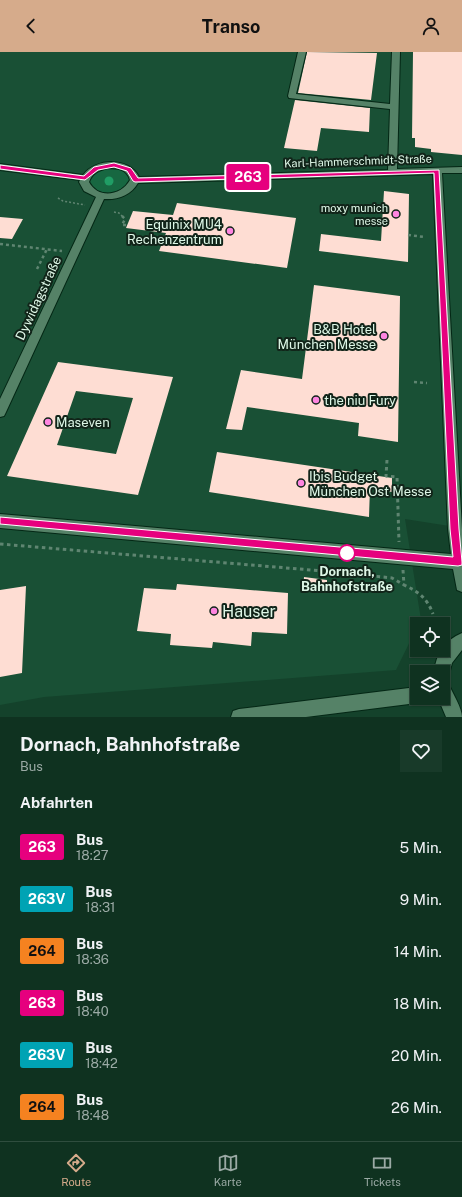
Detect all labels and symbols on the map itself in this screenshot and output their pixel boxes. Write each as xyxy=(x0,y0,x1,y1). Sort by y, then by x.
street label: Karl-Hammerschmidt-Straße xyxy=(284,152,432,170)
line badge: 263 xyxy=(225,164,271,190)
place label: moxy munich messe xyxy=(321,202,388,227)
marker: moxy munich messe xyxy=(391,209,401,219)
place label: Equinix MU4 Rechenzentrum xyxy=(127,217,222,247)
marker: Equinix MU4 Rechenzentrum xyxy=(225,226,235,236)
street label: Dywidagstraße xyxy=(12,254,64,343)
place label: B&B Hotel München Messe xyxy=(278,322,376,352)
marker: B&B Hotel München Messe xyxy=(379,331,389,341)
place label: the niu Fury xyxy=(324,393,396,408)
marker: the niu Fury xyxy=(311,395,321,405)
place label: Maseven xyxy=(56,415,110,430)
marker: Maseven xyxy=(43,417,53,427)
place label: Ibis Budget München Ost Messe xyxy=(309,469,432,499)
marker: Ibis Budget München Ost Messe xyxy=(296,478,306,488)
marker: Dornach, Bahnhofstraße xyxy=(338,544,356,562)
place label: Dornach, Bahnhofstraße xyxy=(301,564,393,594)
place label: Hauser xyxy=(222,602,276,621)
marker: Hauser xyxy=(209,606,219,616)

